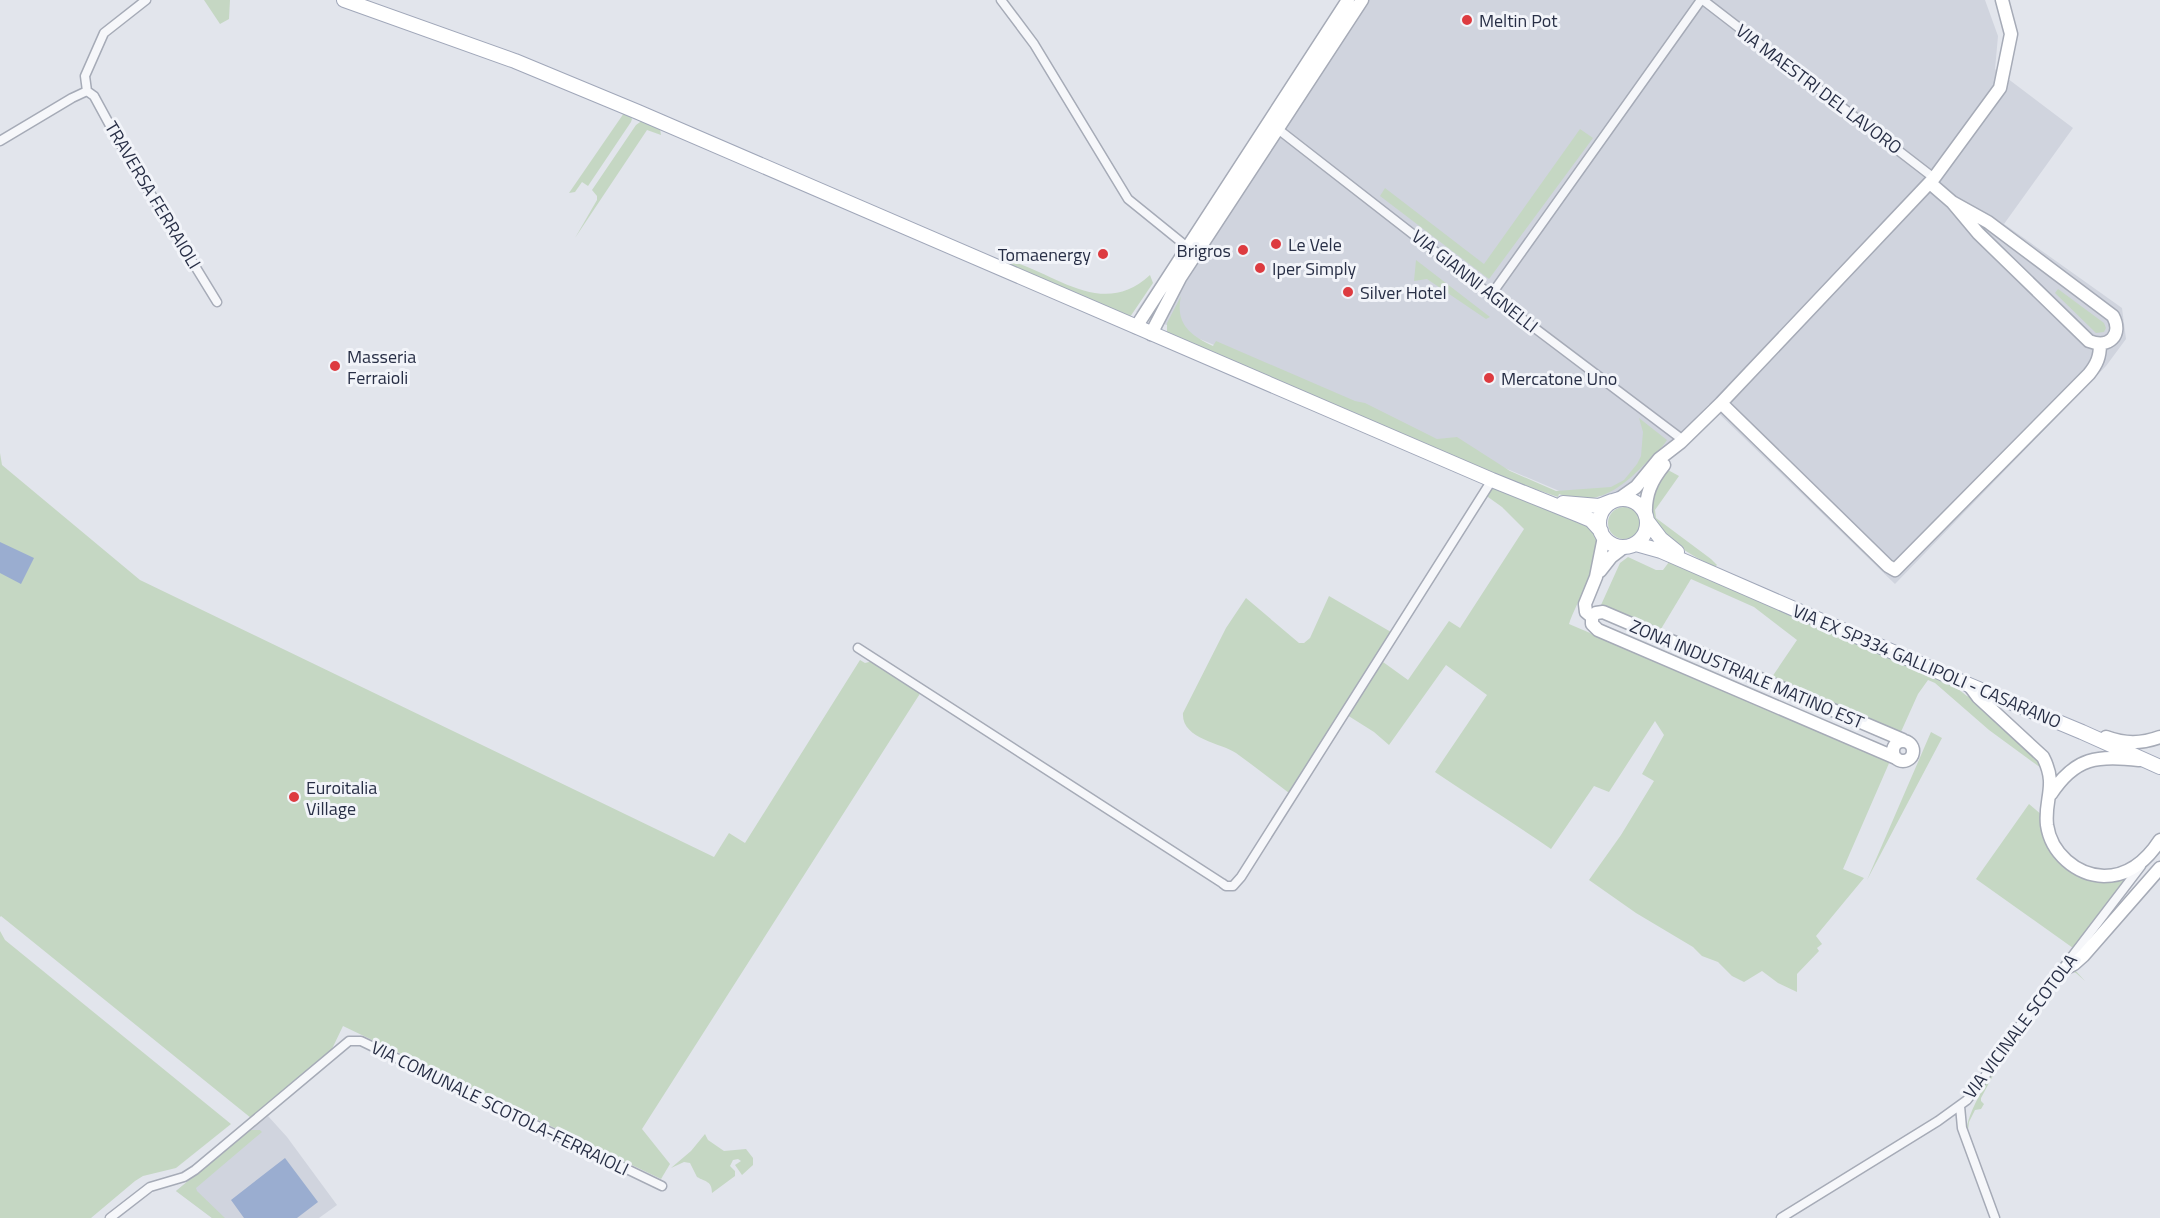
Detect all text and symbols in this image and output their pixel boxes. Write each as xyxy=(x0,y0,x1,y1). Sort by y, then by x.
place label: Meltin Pot xyxy=(1479,7,1558,34)
marker: Meltin Pot xyxy=(1460,13,1474,27)
street label: VIA MAESTRI DEL LAVORO xyxy=(1730,17,1908,161)
street label: TRAVERSA FERRAIOLI xyxy=(98,116,208,274)
street label: VIA GIANNI AGNELLI xyxy=(1406,223,1544,339)
place label: Le Vele xyxy=(1288,231,1342,258)
place label: Brigros xyxy=(1177,237,1231,264)
marker: Le Vele xyxy=(1269,237,1283,251)
place label: Tomaenergy xyxy=(998,241,1091,268)
marker: Brigros xyxy=(1236,243,1250,257)
marker: Tomaenergy xyxy=(1096,247,1110,261)
place label: Iper Simply xyxy=(1272,255,1357,282)
marker: Iper Simply xyxy=(1253,261,1267,275)
place label: Silver Hotel xyxy=(1360,279,1447,306)
marker: Silver Hotel xyxy=(1341,285,1355,299)
place label: Masseria Ferraioli xyxy=(347,343,416,391)
marker: Masseria Ferraioli xyxy=(328,359,342,373)
place label: Mercatone Uno xyxy=(1501,365,1617,392)
marker: Mercatone Uno xyxy=(1482,371,1496,385)
street label: VIA EX SP334 GALLIPOLI - CASARANO xyxy=(1788,597,2066,735)
street label: ZONA INDUSTRIALE MATINO EST xyxy=(1626,612,1869,736)
place label: Euroitalia Village xyxy=(306,774,377,822)
marker: Euroitalia Village xyxy=(287,790,301,804)
street label: VIA VICINALE SCOTOLA xyxy=(1956,948,2084,1104)
street label: VIA COMUNALE SCOTOLA-FERRAIOLI xyxy=(367,1034,633,1182)

